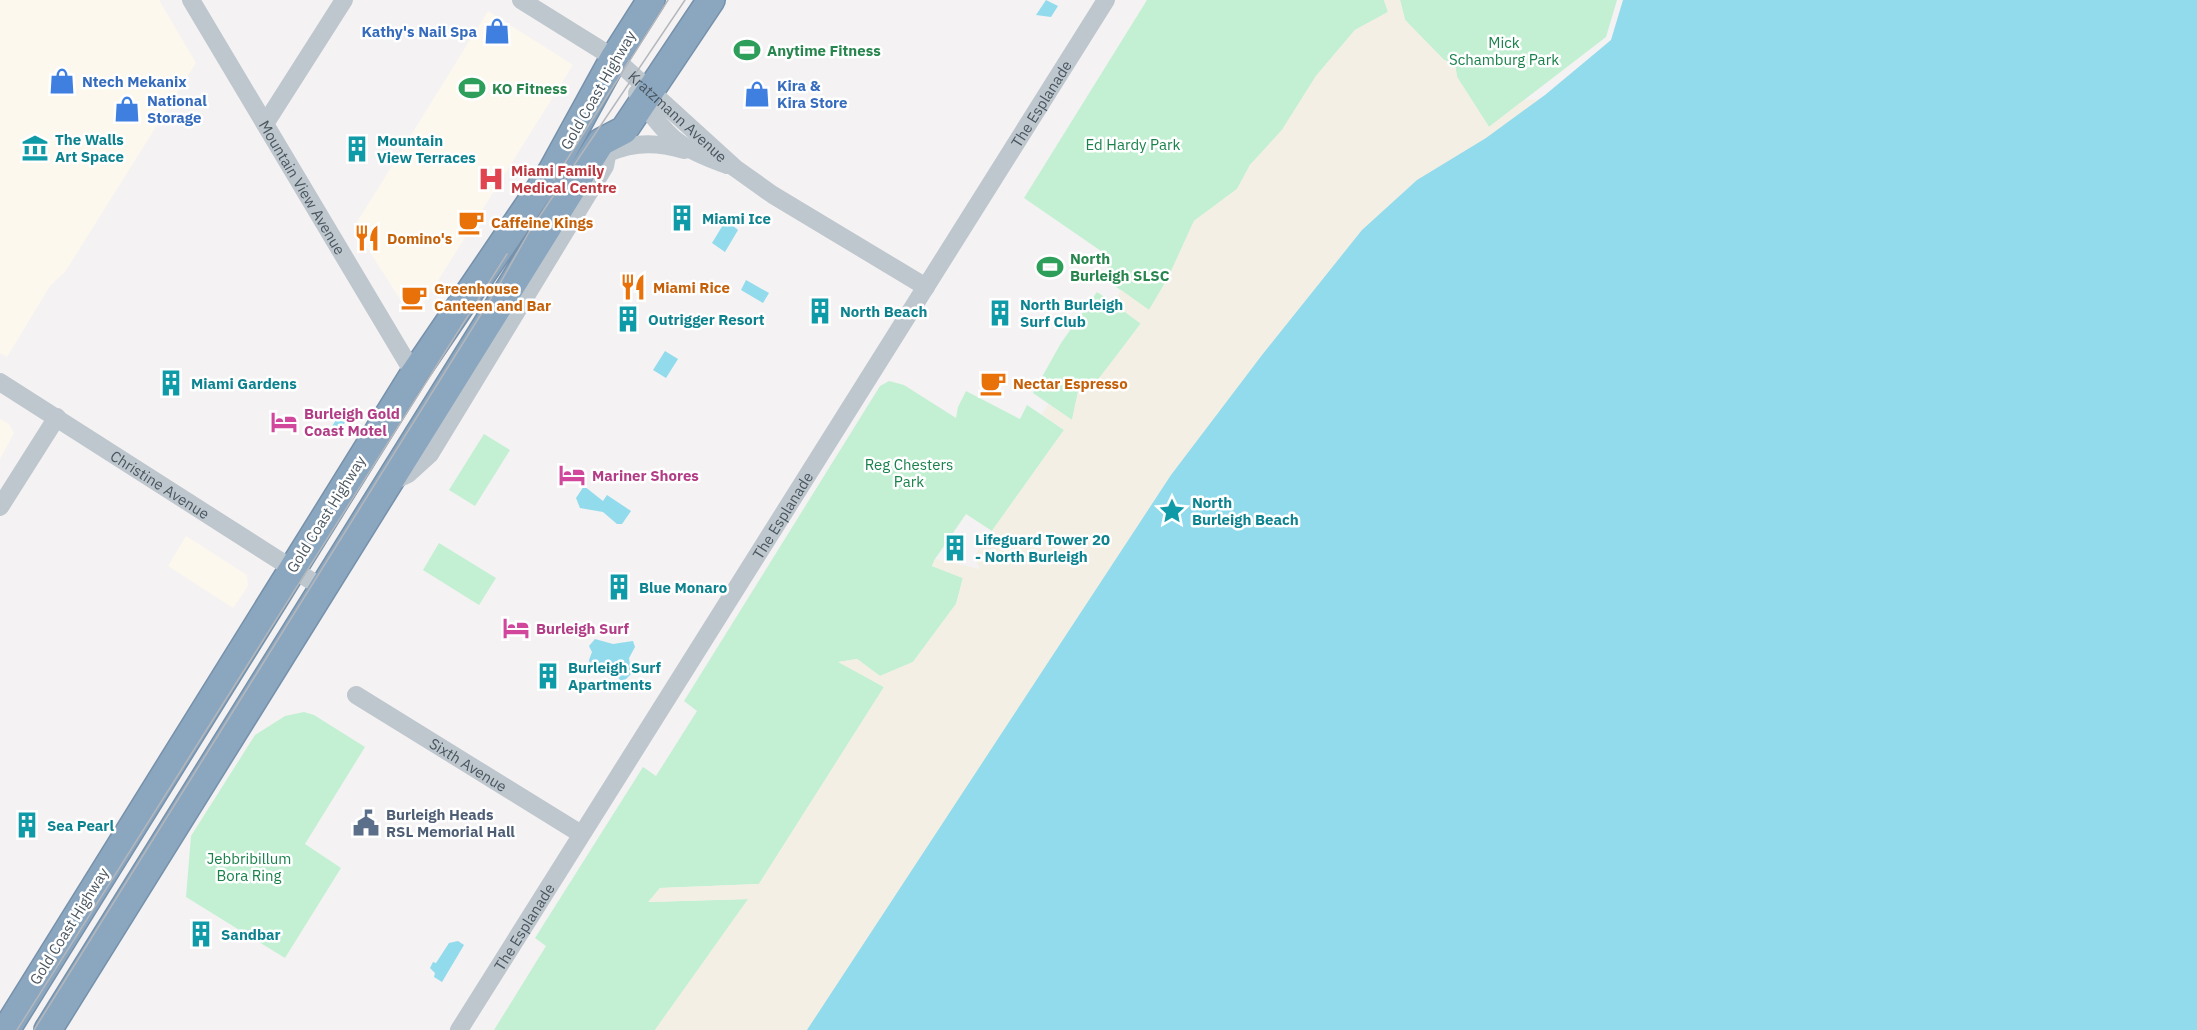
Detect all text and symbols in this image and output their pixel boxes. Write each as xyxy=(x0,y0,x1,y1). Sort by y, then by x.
shop icon: Kathy's Nail Spa xyxy=(482,16,512,46)
place label: Kathy's Nail Spa xyxy=(361,22,477,41)
street label: Gold Coast Highway xyxy=(556,27,640,153)
park label: Mick Schamburg Park xyxy=(1449,33,1559,69)
sports icon: Anytime Fitness xyxy=(732,35,762,65)
place label: Anytime Fitness xyxy=(767,41,881,60)
street label: The Esplanade xyxy=(1006,57,1075,151)
shop icon: Ntech Mekanix xyxy=(47,66,77,96)
street label: Kratzmann Avenue xyxy=(625,66,731,166)
place label: Ntech Mekanix xyxy=(82,72,187,91)
sports icon: KO Fitness xyxy=(457,73,487,103)
place label: Kira & Kira Store xyxy=(777,76,848,112)
place label: KO Fitness xyxy=(492,79,568,98)
shop icon: Kira & Kira Store xyxy=(742,79,772,109)
place label: National Storage xyxy=(147,91,207,127)
shop icon: National Storage xyxy=(112,94,142,124)
street label: Mountain View Avenue xyxy=(255,117,350,258)
place label: The Walls Art Space xyxy=(55,130,124,166)
place label: Mountain View Terraces xyxy=(377,131,476,167)
museum icon: The Walls Art Space xyxy=(20,133,50,163)
building icon: Mountain View Terraces xyxy=(342,134,372,164)
park label: Ed Hardy Park xyxy=(1086,135,1181,154)
place label: Miami Family Medical Centre xyxy=(511,161,617,197)
hospital icon: Miami Family Medical Centre xyxy=(476,164,506,194)
building icon: Miami Ice xyxy=(667,203,697,233)
cafe icon: Caffeine Kings xyxy=(456,207,486,237)
place label: Miami Ice xyxy=(702,209,771,228)
place label: Caffeine Kings xyxy=(491,213,594,232)
restaurant icon: Domino's xyxy=(352,223,382,253)
place label: Domino's xyxy=(387,229,453,248)
place label: North Burleigh SLSC xyxy=(1070,249,1170,285)
sports icon: North Burleigh SLSC xyxy=(1035,252,1065,282)
restaurant icon: Miami Rice xyxy=(618,272,648,302)
place label: Miami Rice xyxy=(653,278,730,297)
place label: Greenhouse Canteen and Bar xyxy=(434,279,551,315)
cafe icon: Greenhouse Canteen and Bar xyxy=(399,282,429,312)
place label: North Burleigh Surf Club xyxy=(1020,295,1123,331)
building icon: North Beach xyxy=(805,296,835,326)
building icon: North Burleigh Surf Club xyxy=(985,298,1015,328)
place label: North Beach xyxy=(840,302,927,321)
building icon: Outrigger Resort xyxy=(613,304,643,334)
place label: Outrigger Resort xyxy=(648,310,765,329)
building icon: Miami Gardens xyxy=(156,368,186,398)
cafe icon: Nectar Espresso xyxy=(978,368,1008,398)
place label: Miami Gardens xyxy=(191,374,297,393)
place label: Nectar Espresso xyxy=(1013,374,1128,393)
place label: Burleigh Gold Coast Motel xyxy=(304,404,400,440)
hotel icon: Burleigh Gold Coast Motel xyxy=(269,407,299,437)
street label: Christine Avenue xyxy=(107,446,213,523)
street label: Gold Coast Highway xyxy=(282,452,370,576)
park label: Reg Chesters Park xyxy=(865,455,953,491)
hotel icon: Mariner Shores xyxy=(557,460,587,490)
place label: Mariner Shores xyxy=(592,466,699,485)
street label: The Esplanade xyxy=(748,468,817,562)
place label: North Burleigh Beach xyxy=(1192,493,1299,529)
place icon: North Burleigh Beach xyxy=(1157,496,1187,526)
place label: Lifeguard Tower 20 - North Burleigh xyxy=(975,530,1110,566)
building icon: Lifeguard Tower 20 - North Burleigh xyxy=(940,533,970,563)
building icon: Blue Monaro xyxy=(604,572,634,602)
place label: Blue Monaro xyxy=(639,578,727,597)
hotel icon: Burleigh Surf xyxy=(501,613,531,643)
place label: Burleigh Surf xyxy=(536,619,630,638)
place label: Burleigh Surf Apartments xyxy=(568,658,662,694)
building icon: Burleigh Surf Apartments xyxy=(533,661,563,691)
street label: Sixth Avenue xyxy=(426,733,511,795)
place label: Burleigh Heads RSL Memorial Hall xyxy=(386,805,515,841)
public building icon: Burleigh Heads RSL Memorial Hall xyxy=(351,808,381,838)
building icon: Sea Pearl xyxy=(12,810,42,840)
place label: Sea Pearl xyxy=(47,816,114,835)
park label: Jebbribillum Bora Ring xyxy=(207,849,291,885)
street label: Gold Coast Highway xyxy=(25,864,113,988)
street label: The Esplanade xyxy=(489,880,558,974)
building icon: Sandbar xyxy=(186,919,216,949)
place label: Sandbar xyxy=(221,925,281,944)

